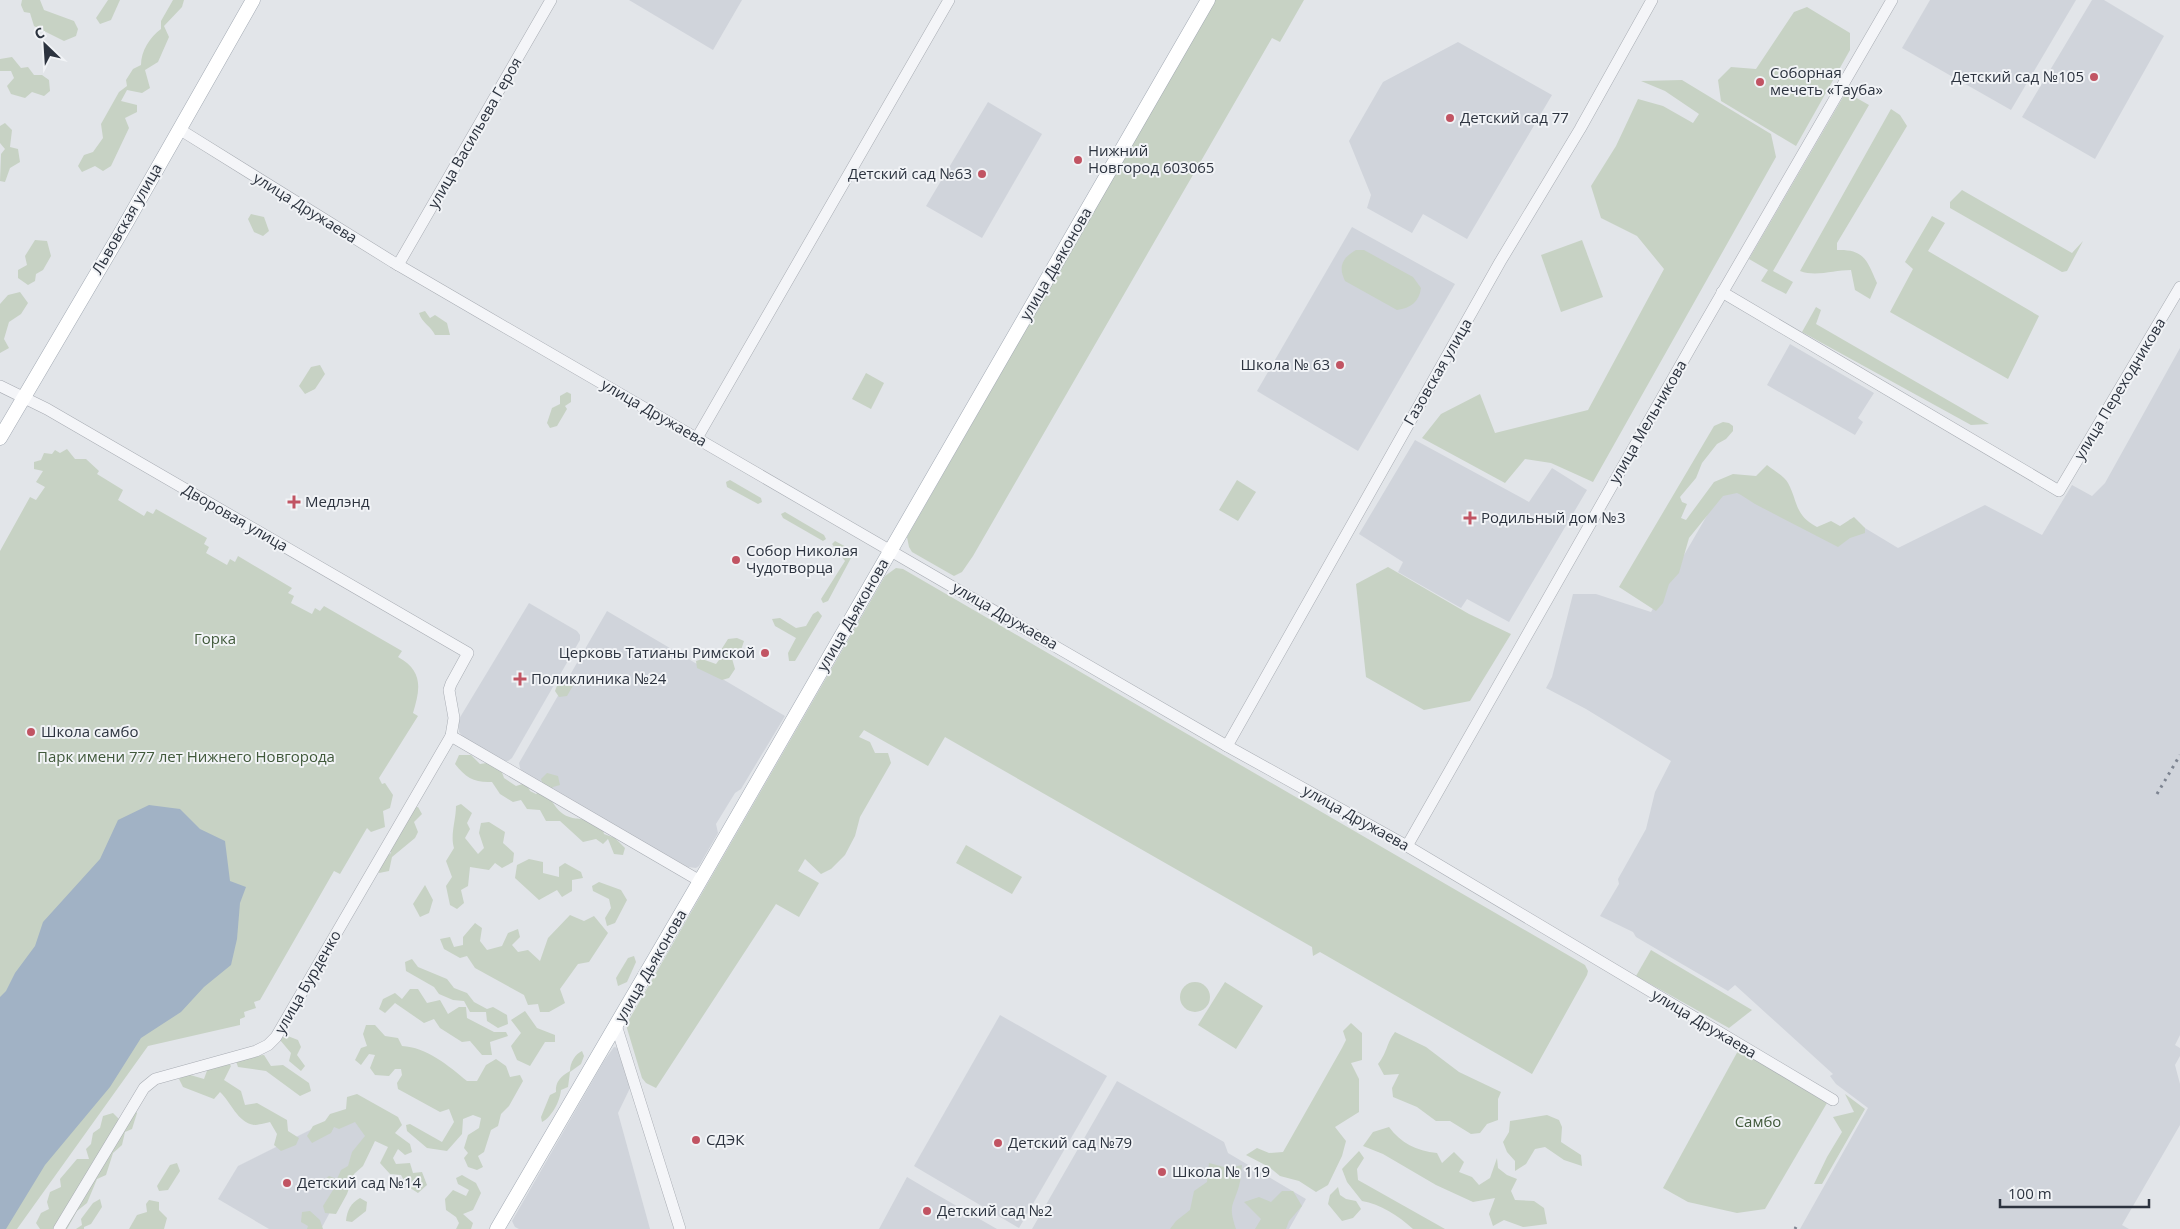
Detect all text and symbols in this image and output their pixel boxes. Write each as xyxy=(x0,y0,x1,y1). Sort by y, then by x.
north arrow xyxy=(20,20,70,70)
text: С xyxy=(31,22,47,43)
street label: улица Васильева Героя xyxy=(423,53,526,212)
place label: Соборная мечеть «Тауба» xyxy=(1770,62,1883,99)
place label: Детский сад №105 xyxy=(1951,66,2084,86)
marker: Детский сад №105 xyxy=(2088,71,2100,83)
marker: Соборная мечеть «Тауба» xyxy=(1754,76,1766,88)
place label: Детский сад 77 xyxy=(1460,107,1569,127)
marker: Детский сад 77 xyxy=(1444,112,1456,124)
place label: Нижний Новгород 603065 xyxy=(1088,140,1214,177)
marker: Нижний Новгород 603065 xyxy=(1072,154,1084,166)
street label: Львовская улица xyxy=(86,160,166,277)
place label: Детский сад №63 xyxy=(848,163,972,183)
street label: улица Дружаева xyxy=(250,167,361,247)
marker: Детский сад №63 xyxy=(976,168,988,180)
street label: улица Дьяконова xyxy=(1015,204,1096,323)
street label: улица Переходникова xyxy=(2069,314,2170,463)
street label: Газовская улица xyxy=(1399,315,1476,428)
place label: Школа № 63 xyxy=(1241,354,1330,374)
street label: улица Мельникова xyxy=(1604,356,1691,487)
marker: Школа № 63 xyxy=(1334,359,1346,371)
street label: улица Дружаева xyxy=(598,374,711,451)
street label: Дворовая улица xyxy=(179,479,292,555)
place label: Медлэнд xyxy=(305,491,370,511)
marker: Медлэнд xyxy=(287,495,301,509)
place label: Родильный дом №3 xyxy=(1481,507,1625,527)
marker: Родильный дом №3 xyxy=(1463,511,1477,525)
place label: Собор Николая Чудотворца xyxy=(746,540,858,577)
marker: Собор Николая Чудотворца xyxy=(730,554,742,566)
street label: улица Дьяконова xyxy=(812,555,893,674)
street label: улица Дружаева xyxy=(949,577,1062,654)
park label: Горка xyxy=(194,628,236,648)
place label: Церковь Татианы Римской xyxy=(559,642,755,662)
marker: Церковь Татианы Римской xyxy=(759,647,771,659)
place label: Поликлиника №24 xyxy=(531,668,667,688)
marker: Поликлиника №24 xyxy=(513,672,527,686)
place label: Школа самбо xyxy=(41,721,139,741)
marker: Школа самбо xyxy=(25,726,37,738)
park label: Парк имени 777 лет Нижнего Новгорода xyxy=(37,746,335,766)
street label: улица Дружаева xyxy=(1300,780,1413,855)
street label: улица Дьяконова xyxy=(610,906,691,1025)
street label: улица Бурденко xyxy=(269,926,345,1037)
street label: улица Дружаева xyxy=(1648,984,1761,1062)
park label: Самбо xyxy=(1735,1111,1781,1131)
place label: СДЭК xyxy=(706,1129,745,1149)
place label: Детский сад №79 xyxy=(1008,1132,1132,1152)
marker: СДЭК xyxy=(690,1134,702,1146)
marker: Детский сад №79 xyxy=(992,1137,1004,1149)
place label: Школа № 119 xyxy=(1172,1161,1270,1181)
marker: Школа № 119 xyxy=(1156,1166,1168,1178)
place label: Детский сад №14 xyxy=(297,1172,422,1192)
scale bar xyxy=(2000,1176,2149,1208)
marker: Детский сад №14 xyxy=(281,1177,293,1189)
text: 100 m xyxy=(2008,1183,2052,1203)
place label: Детский сад №2 xyxy=(937,1200,1053,1220)
marker: Детский сад №2 xyxy=(921,1205,933,1217)

